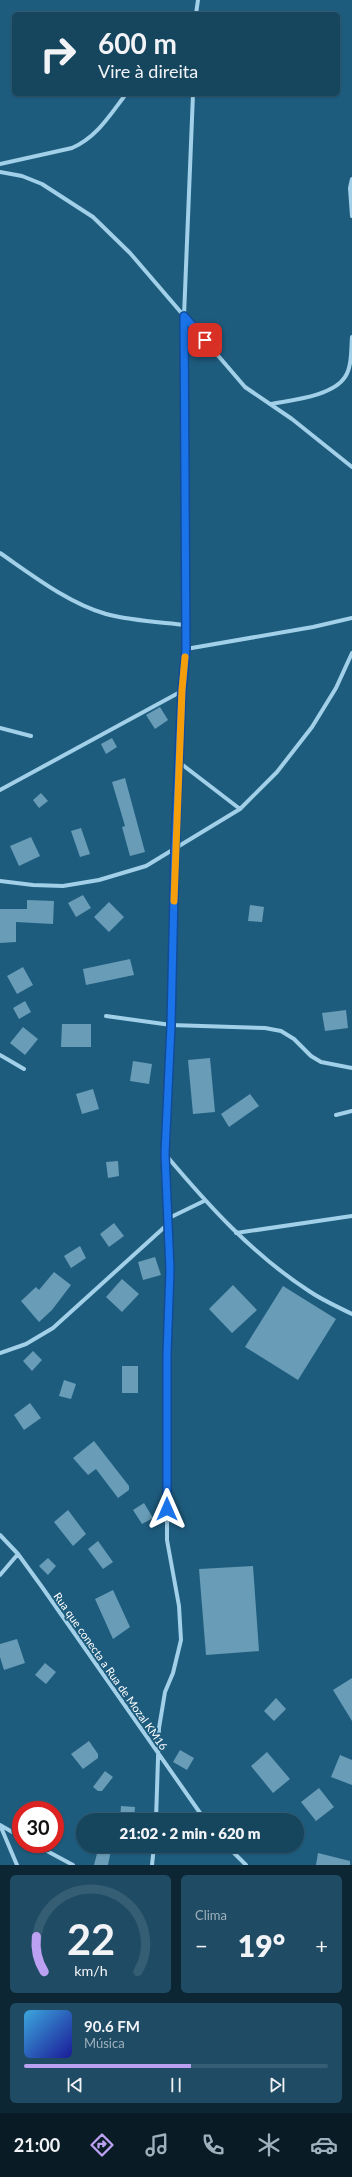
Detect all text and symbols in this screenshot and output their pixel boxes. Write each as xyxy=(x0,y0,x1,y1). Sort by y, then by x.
text: 600 m xyxy=(98,26,177,60)
icon: right xyxy=(32,28,84,80)
text: Vire à direita xyxy=(98,60,198,82)
pin xyxy=(188,323,222,357)
icon: arrive xyxy=(194,329,216,351)
position arrow xyxy=(146,1488,188,1530)
street label: Rua que conecta a Rua de Mozal KM16 xyxy=(51,1590,171,1752)
speed limit sign: 30 xyxy=(12,1801,64,1853)
text: 21:02 · 2 min · 620 m xyxy=(119,1824,261,1842)
text: Clima xyxy=(195,1907,227,1923)
text: 22 xyxy=(66,1914,115,1964)
text: 19° xyxy=(238,1927,285,1963)
text: − xyxy=(195,1932,208,1959)
text: + xyxy=(315,1932,328,1959)
text: km/h xyxy=(74,1962,107,1979)
text: 90.6 FM xyxy=(84,2017,140,2035)
text: Música xyxy=(84,2035,125,2051)
icon: previous xyxy=(64,2074,86,2096)
icon: pause xyxy=(165,2074,187,2096)
icon: next xyxy=(266,2074,288,2096)
icon: directions xyxy=(88,2131,116,2159)
icon: music xyxy=(143,2131,171,2159)
icon: phone xyxy=(199,2131,227,2159)
icon: climate xyxy=(255,2131,283,2159)
icon: car xyxy=(310,2131,338,2159)
text: 21:00 xyxy=(14,2134,60,2156)

